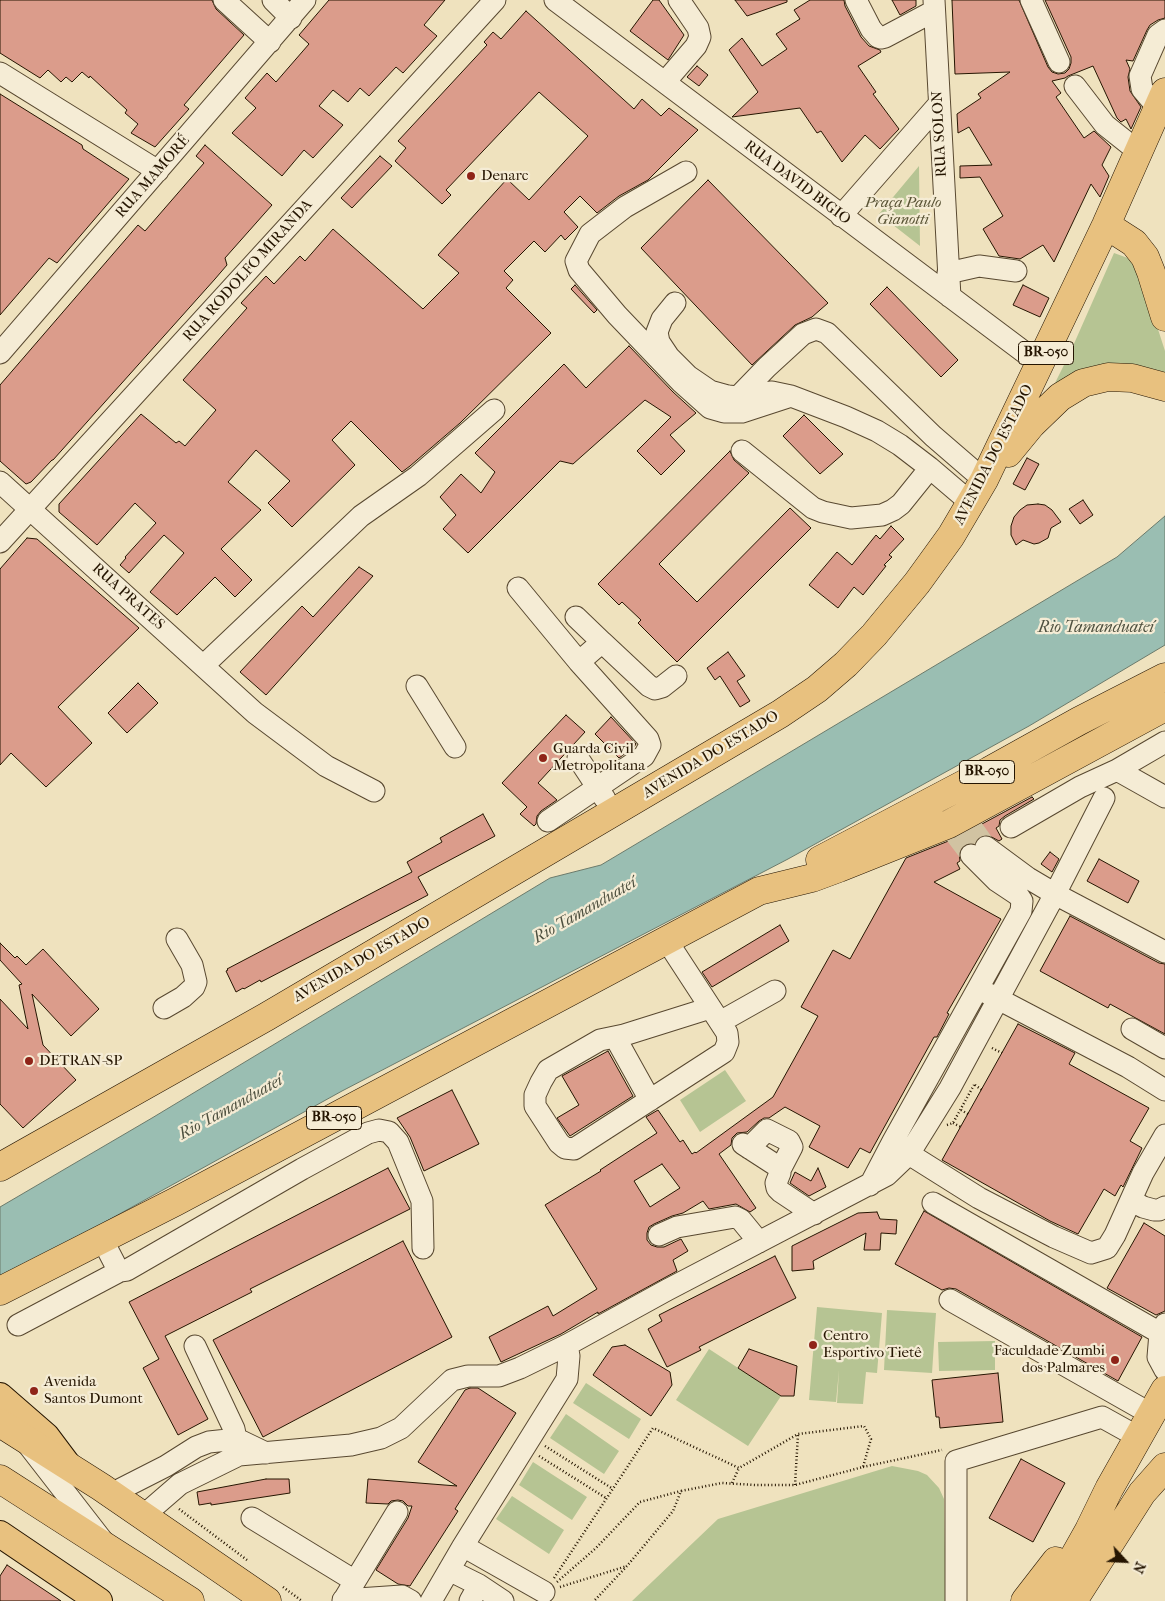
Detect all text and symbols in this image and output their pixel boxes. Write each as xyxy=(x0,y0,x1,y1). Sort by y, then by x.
street label: RUA SOLON xyxy=(929,90,951,178)
street label: RUA MAMORÉ xyxy=(112,132,194,222)
street label: RUA DAVID BIGIO xyxy=(740,137,854,229)
place label: Denarc xyxy=(481,167,528,185)
marker: Denarc xyxy=(465,170,477,182)
park label: Praça Paulo Gianotti xyxy=(865,194,941,229)
street label: RUA RODOLFO MIRANDA xyxy=(180,196,316,346)
road number: BR-050 xyxy=(1018,342,1074,364)
street label: AVENIDA DO ESTADO xyxy=(951,382,1037,528)
street label: RUA PRATES xyxy=(88,560,168,634)
water label: Rio Tamanduateí xyxy=(1038,618,1154,638)
street label: AVENIDA DO ESTADO xyxy=(640,707,782,803)
place label: Guarda Civil Metropolitana xyxy=(553,740,645,775)
marker: Guarda Civil Metropolitana xyxy=(537,752,549,764)
road number: BR-050 xyxy=(960,760,1014,784)
water label: Rio Tamanduateí xyxy=(530,874,640,948)
street label: AVENIDA DO ESTADO xyxy=(290,913,434,1007)
place label: DETRAN-SP xyxy=(39,1052,122,1070)
marker: DETRAN-SP xyxy=(23,1055,35,1067)
water label: Rio Tamanduateí xyxy=(176,1072,286,1144)
road number: BR-050 xyxy=(306,1106,362,1130)
place label: Centro Esportivo Tietê xyxy=(823,1327,922,1362)
marker: Centro Esportivo Tietê xyxy=(807,1339,819,1351)
place label: Faculdade Zumbi dos Palmares xyxy=(994,1342,1105,1377)
marker: Faculdade Zumbi dos Palmares xyxy=(1109,1354,1121,1366)
place label: Avenida Santos Dumont xyxy=(44,1373,143,1408)
marker: Avenida Santos Dumont xyxy=(28,1385,40,1397)
north arrow xyxy=(1100,1536,1150,1586)
text: N xyxy=(1129,1559,1149,1576)

